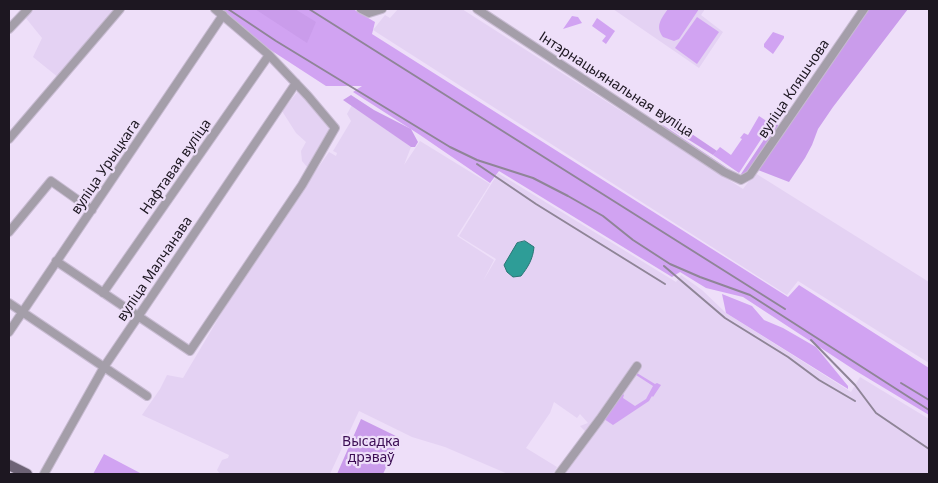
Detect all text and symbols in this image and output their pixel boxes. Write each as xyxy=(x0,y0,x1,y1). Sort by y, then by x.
street label: Інтэрнацыянальная вуліца xyxy=(536,29,696,141)
street label: вуліца Кляшчова xyxy=(755,36,833,142)
street label: вуліца Урыцкага xyxy=(68,116,144,218)
street label: Нафтавая вуліца xyxy=(137,116,215,218)
street label: вуліца Малчанава xyxy=(114,213,196,325)
park label: Высадка дрэваў xyxy=(342,434,400,467)

